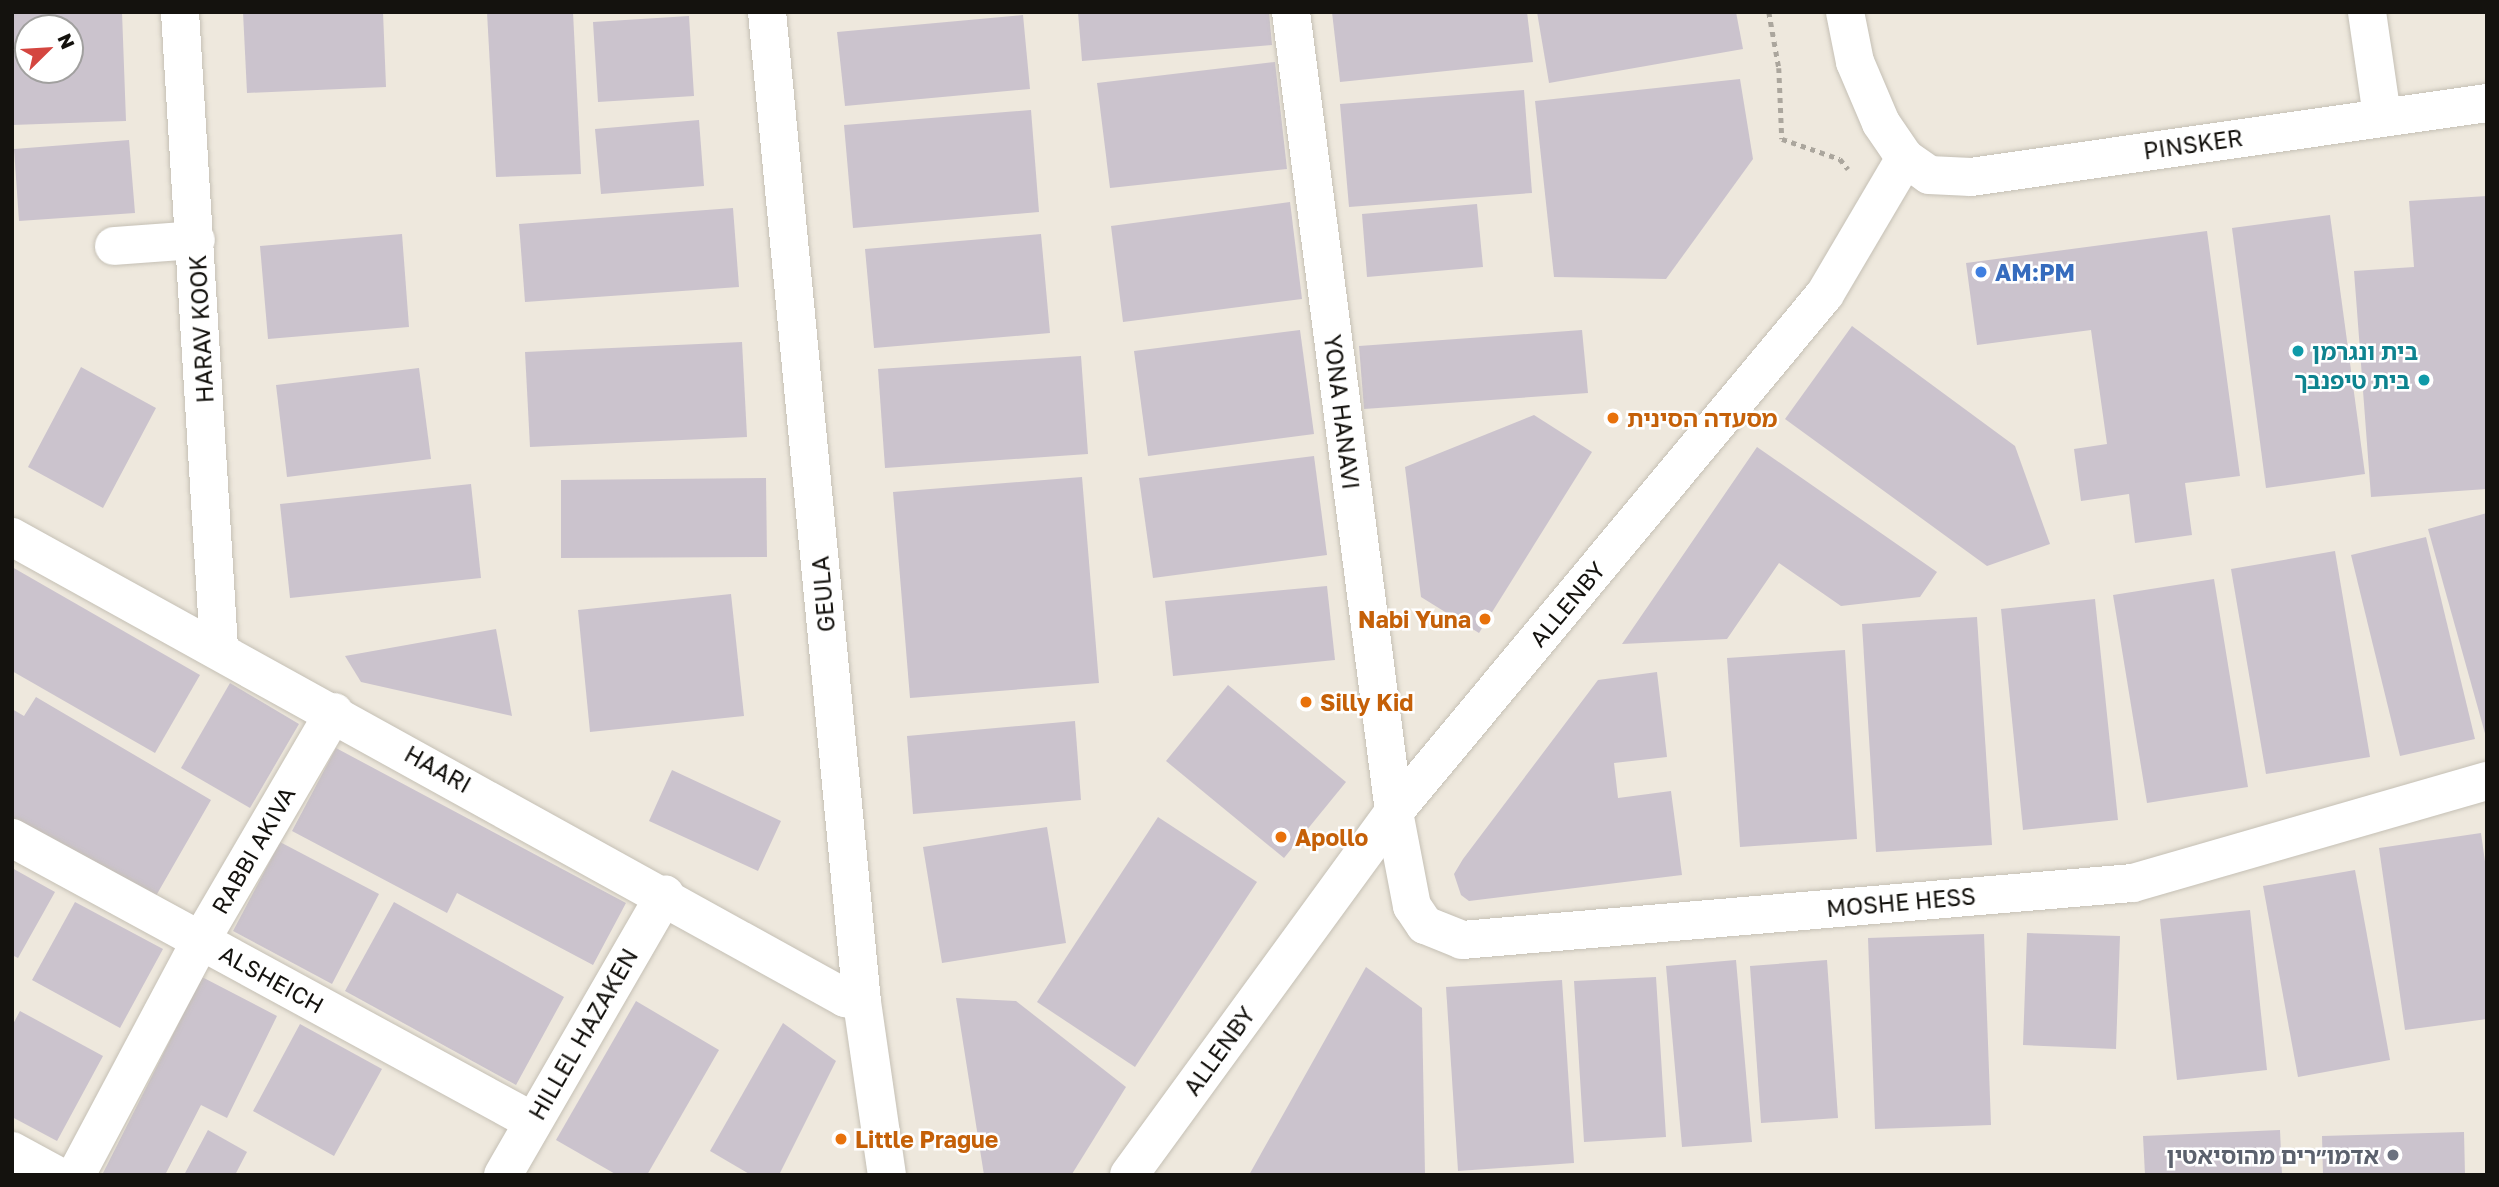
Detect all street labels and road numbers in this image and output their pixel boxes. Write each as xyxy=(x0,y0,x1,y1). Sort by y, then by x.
street label: PINSKER xyxy=(2142,123,2244,165)
street label: HARAV KOOK xyxy=(183,254,219,404)
street label: YONA HANAVI xyxy=(1319,333,1365,491)
street label: GEULA xyxy=(806,555,840,633)
street label: ALLENBY xyxy=(1524,556,1610,652)
street label: HAARI xyxy=(400,740,476,798)
street label: RABBI AKIVA xyxy=(206,782,300,918)
street label: MOSHE HESS xyxy=(1825,882,1977,922)
street label: ALSHEICH xyxy=(215,939,329,1019)
street label: HILLEL HAZAKEN xyxy=(523,943,643,1125)
street label: ALLENBY xyxy=(1178,1001,1260,1101)

